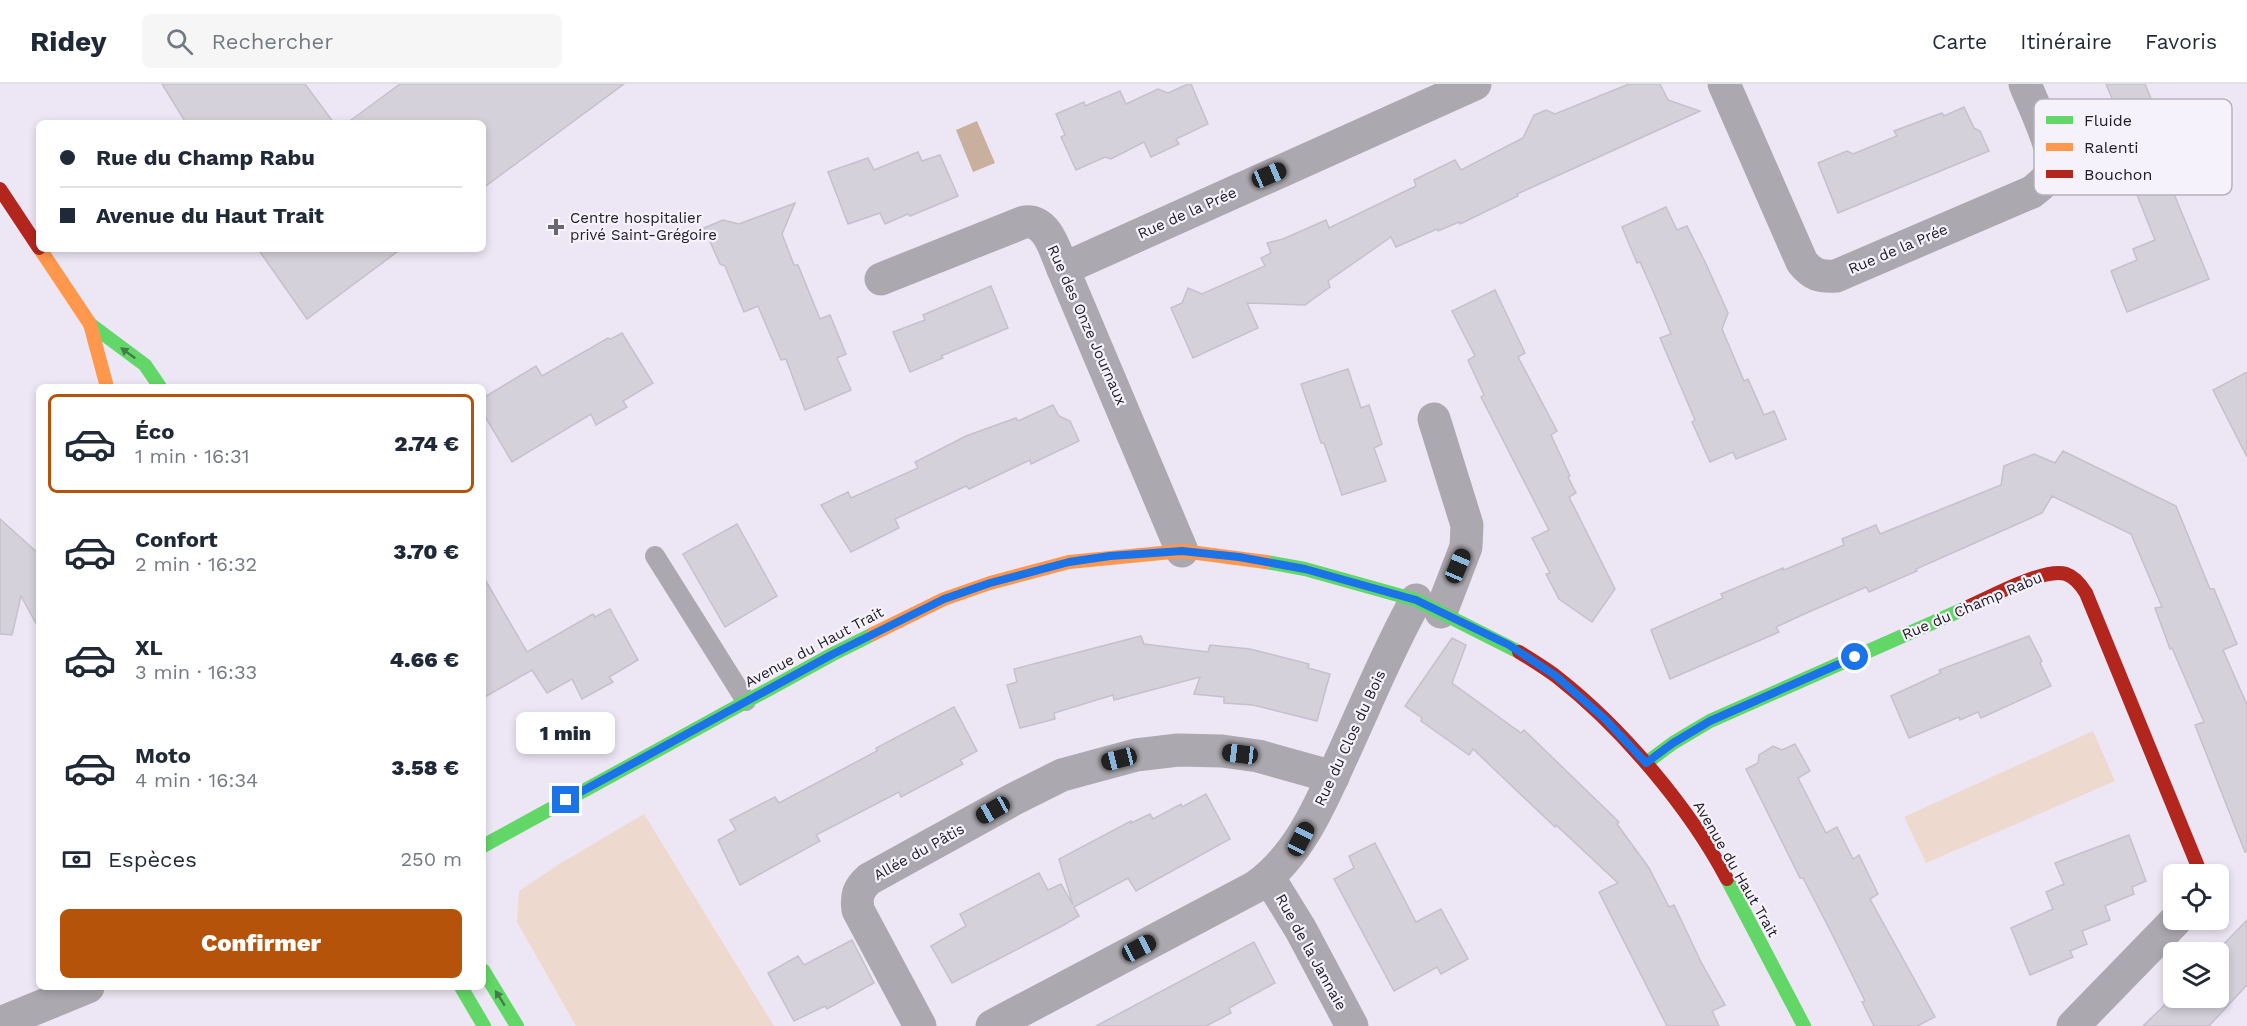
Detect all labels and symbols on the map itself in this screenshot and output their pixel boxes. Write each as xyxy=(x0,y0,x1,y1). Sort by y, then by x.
legend xyxy=(2034,99,2232,195)
text: Fluide xyxy=(2084,111,2132,130)
text: Ralenti xyxy=(2084,138,2139,157)
car xyxy=(1249,160,1289,190)
text: Bouchon xyxy=(2084,165,2152,184)
street label: Rue de la Prée xyxy=(1135,183,1239,243)
place label: Centre hospitalier privé Saint-Grégoire xyxy=(570,209,717,244)
marker: Centre hospitalier privé Saint-Grégoire xyxy=(547,218,565,236)
street label: Rue de la Prée xyxy=(1846,220,1950,278)
street label: Rue des Onze Journaux xyxy=(1044,242,1130,408)
one-way arrow xyxy=(120,347,135,359)
car xyxy=(1443,546,1473,586)
street label: Rue du Champ Rabu xyxy=(1899,568,2045,644)
street label: Avenue du Haut Trait xyxy=(742,602,887,691)
route start xyxy=(1841,643,1868,670)
street label: Rue du Clos du Bois xyxy=(1311,667,1389,809)
callout: 1 min xyxy=(516,713,616,755)
car xyxy=(1221,743,1259,765)
car xyxy=(1099,746,1139,772)
route end xyxy=(552,786,579,813)
car xyxy=(973,793,1013,827)
street label: Avenue du Haut Trait xyxy=(1690,798,1783,941)
car xyxy=(1285,819,1317,859)
street label: Allée du Pâtis xyxy=(871,820,968,884)
street label: Rue de la Jannaie xyxy=(1272,891,1350,1013)
car xyxy=(1119,932,1159,964)
one-way arrow xyxy=(494,990,505,1006)

